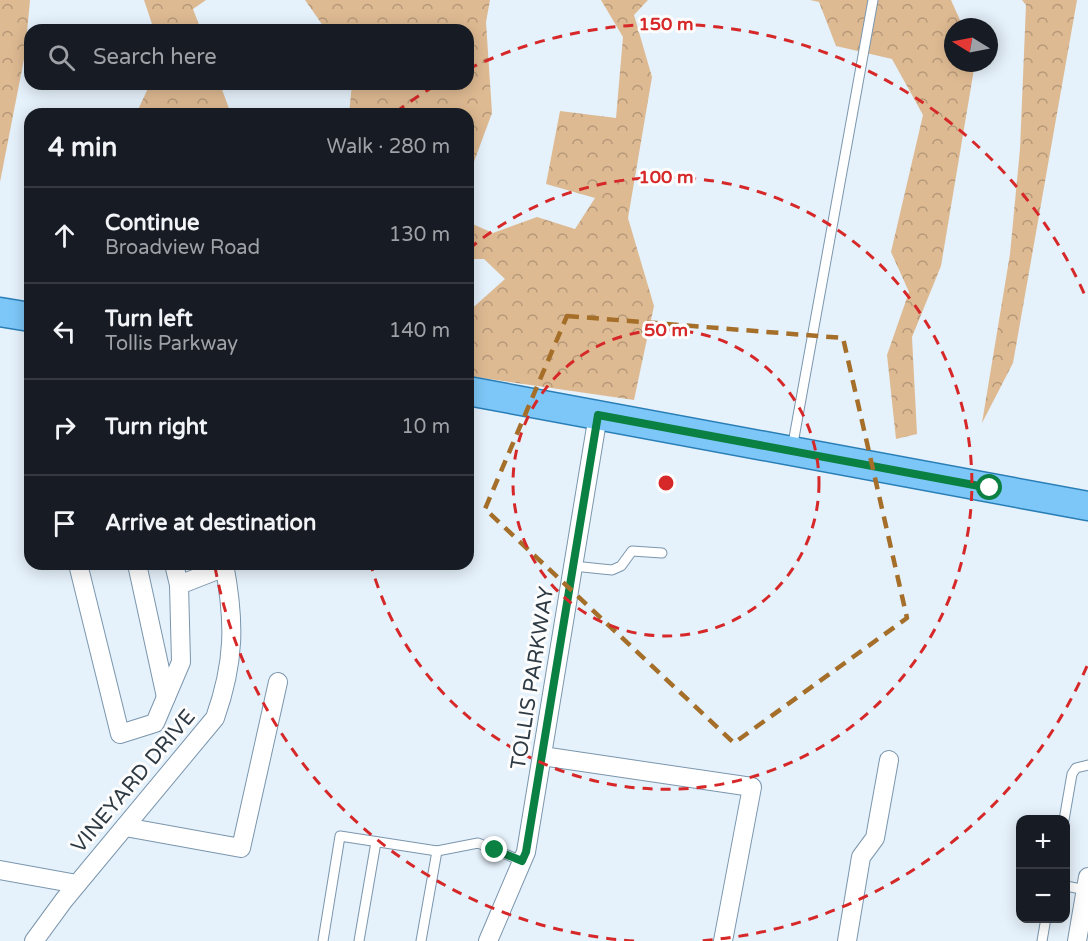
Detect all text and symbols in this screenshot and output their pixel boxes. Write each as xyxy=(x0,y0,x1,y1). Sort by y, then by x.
text: 150 m xyxy=(638,13,694,35)
north arrow xyxy=(944,18,998,72)
search box xyxy=(24,24,474,90)
icon: search xyxy=(45,41,78,74)
text: Search here xyxy=(93,44,217,70)
text: 4 min xyxy=(48,132,117,163)
text: Walk · 280 m xyxy=(327,135,450,159)
text: 100 m xyxy=(638,166,694,188)
text: Continue xyxy=(105,210,200,236)
icon: ahead xyxy=(48,219,81,252)
text: 130 m xyxy=(389,223,450,247)
text: Broadview Road xyxy=(105,236,260,260)
text: Turn left xyxy=(105,306,193,332)
icon: left xyxy=(48,315,81,348)
text: 140 m xyxy=(389,319,450,343)
text: 50 m xyxy=(644,319,688,341)
text: Tollis Parkway xyxy=(105,332,238,356)
icon: right xyxy=(48,411,81,444)
text: Turn right xyxy=(105,414,207,440)
text: 10 m xyxy=(401,415,450,439)
centre of rings xyxy=(656,473,676,493)
route start xyxy=(976,474,1002,500)
icon: arrive xyxy=(48,507,81,540)
text: Arrive at destination xyxy=(105,510,316,536)
street label: TOLLIS PARKWAY xyxy=(506,585,559,771)
street label: VINEYARD DRIVE xyxy=(66,705,201,858)
map controls xyxy=(1016,815,1070,923)
button: + xyxy=(1016,815,1070,869)
route end xyxy=(481,836,507,862)
button: − xyxy=(1016,869,1070,923)

